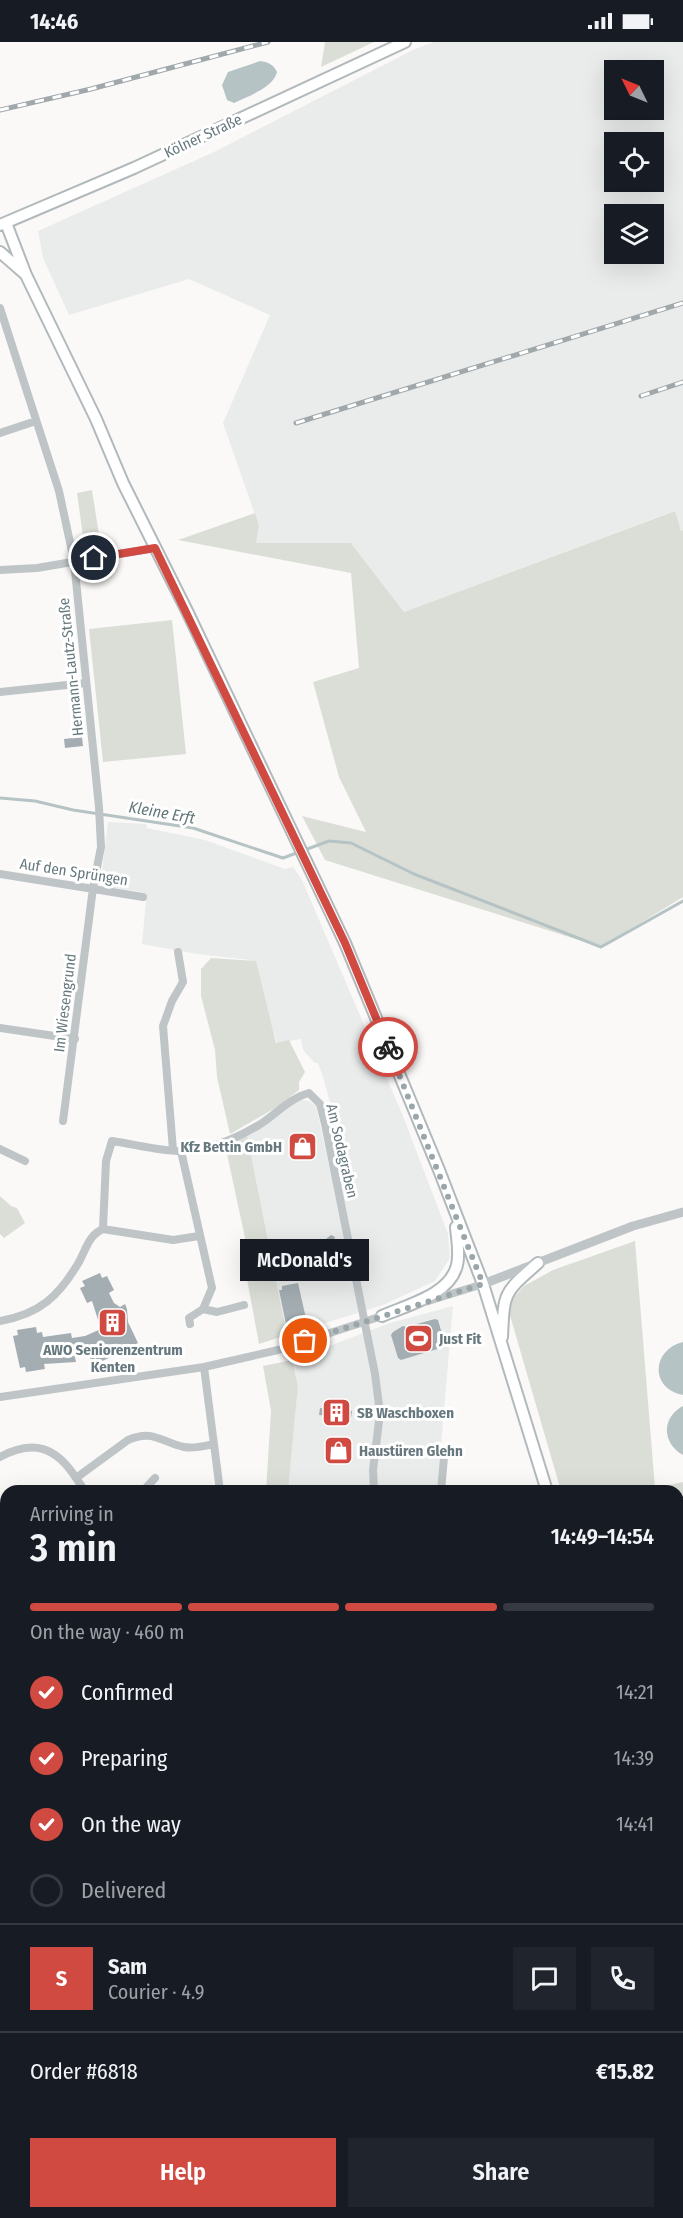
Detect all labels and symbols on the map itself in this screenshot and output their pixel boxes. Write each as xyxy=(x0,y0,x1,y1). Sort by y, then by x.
north arrow xyxy=(604,60,664,120)
street label: Kölner Straße xyxy=(161,110,245,162)
pin xyxy=(68,532,119,583)
street label: Hermann-Lautz-Straße xyxy=(55,597,87,737)
water label: Kleine Erft xyxy=(127,797,197,828)
street label: Auf den Sprüngen xyxy=(19,855,129,889)
street label: Im Wiesengrund xyxy=(50,953,80,1053)
courier xyxy=(358,1017,418,1077)
street label: Am Sodagraben xyxy=(322,1102,362,1200)
shop icon: Kfz Bettin GmbH xyxy=(287,1131,319,1163)
place label: Kfz Bettin GmbH xyxy=(180,1138,282,1156)
callout: McDonald's xyxy=(240,1239,370,1281)
building icon: AWO Seniorenzentrum Kenten xyxy=(97,1307,129,1339)
pin xyxy=(279,1315,330,1366)
sports icon: Just Fit xyxy=(402,1323,434,1355)
place label: Just Fit xyxy=(438,1330,482,1348)
place label: AWO Seniorenzentrum Kenten xyxy=(42,1341,183,1376)
building icon: SB Waschboxen xyxy=(320,1397,352,1429)
place label: SB Waschboxen xyxy=(357,1404,454,1422)
shop icon: Haustüren Glehn xyxy=(322,1435,354,1467)
place label: Haustüren Glehn xyxy=(359,1442,463,1460)

